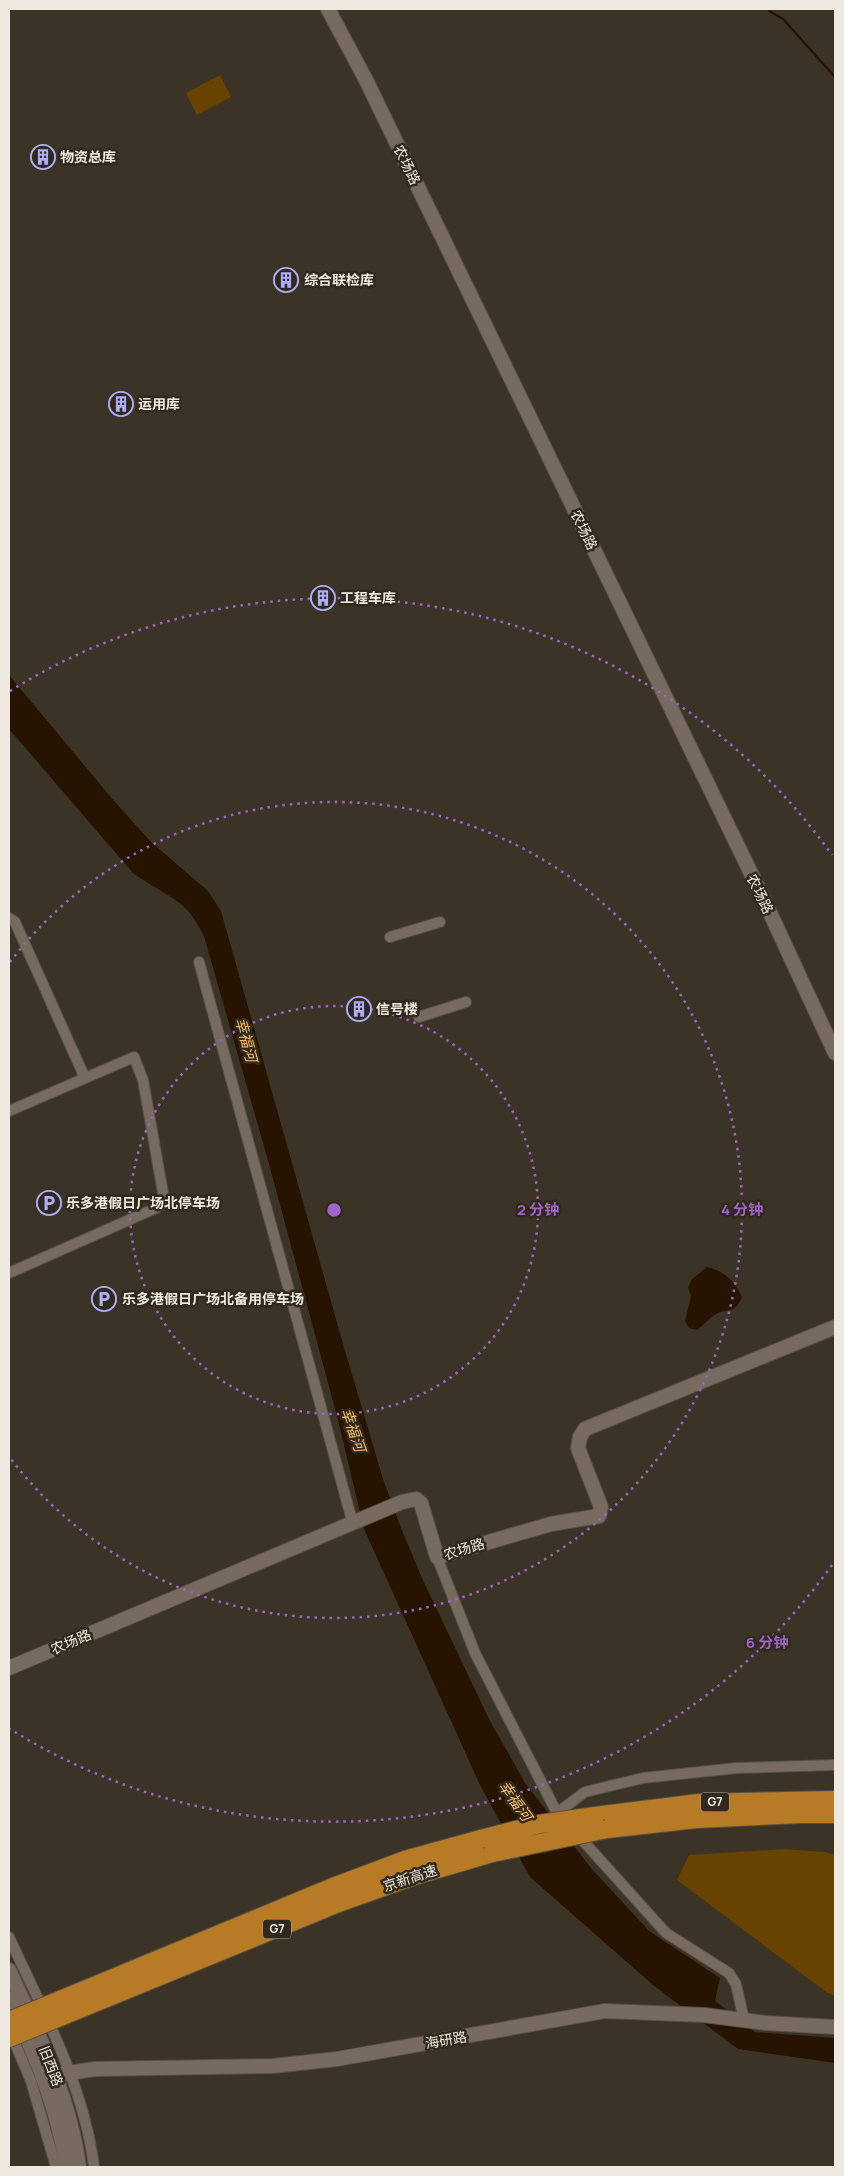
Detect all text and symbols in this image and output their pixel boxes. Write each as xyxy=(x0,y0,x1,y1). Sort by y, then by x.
street label: 农场路 xyxy=(390,142,425,188)
building icon: 物资总库 xyxy=(30,144,56,170)
place label: 物资总库 xyxy=(60,147,116,166)
building icon: 综合联检库 xyxy=(273,267,299,293)
place label: 综合联检库 xyxy=(304,270,374,289)
building icon: 运用库 xyxy=(108,391,134,417)
place label: 运用库 xyxy=(138,394,180,413)
street label: 农场路 xyxy=(567,507,602,553)
building icon: 工程车库 xyxy=(310,585,336,611)
place label: 工程车库 xyxy=(340,588,396,607)
street label: 农场路 xyxy=(743,871,778,917)
building icon: 信号楼 xyxy=(346,996,372,1022)
place label: 信号楼 xyxy=(376,999,418,1018)
water label: 幸福河 xyxy=(231,1015,263,1067)
parking icon: 乐多港假日广场北停车场 xyxy=(36,1190,62,1216)
place label: 乐多港假日广场北停车场 xyxy=(66,1193,220,1212)
text: 2 分钟 xyxy=(517,1199,559,1220)
text: 4 分钟 xyxy=(721,1199,763,1220)
centre of rings xyxy=(325,1201,343,1219)
parking icon: 乐多港假日广场北备用停车场 xyxy=(91,1286,117,1312)
place label: 乐多港假日广场北备用停车场 xyxy=(122,1289,304,1308)
water label: 幸福河 xyxy=(336,1405,372,1457)
street label: 农场路 xyxy=(441,1533,487,1564)
street label: 农场路 xyxy=(48,1625,94,1658)
text: 6 分钟 xyxy=(746,1632,788,1653)
water label: 幸福河 xyxy=(494,1776,539,1828)
road number: G7 xyxy=(701,1792,729,1811)
street label: 京新高速 xyxy=(380,1860,439,1895)
road number: G7 xyxy=(263,1920,291,1938)
street label: 海研路 xyxy=(424,2027,468,2053)
street label: 旧西路 xyxy=(35,2043,68,2089)

